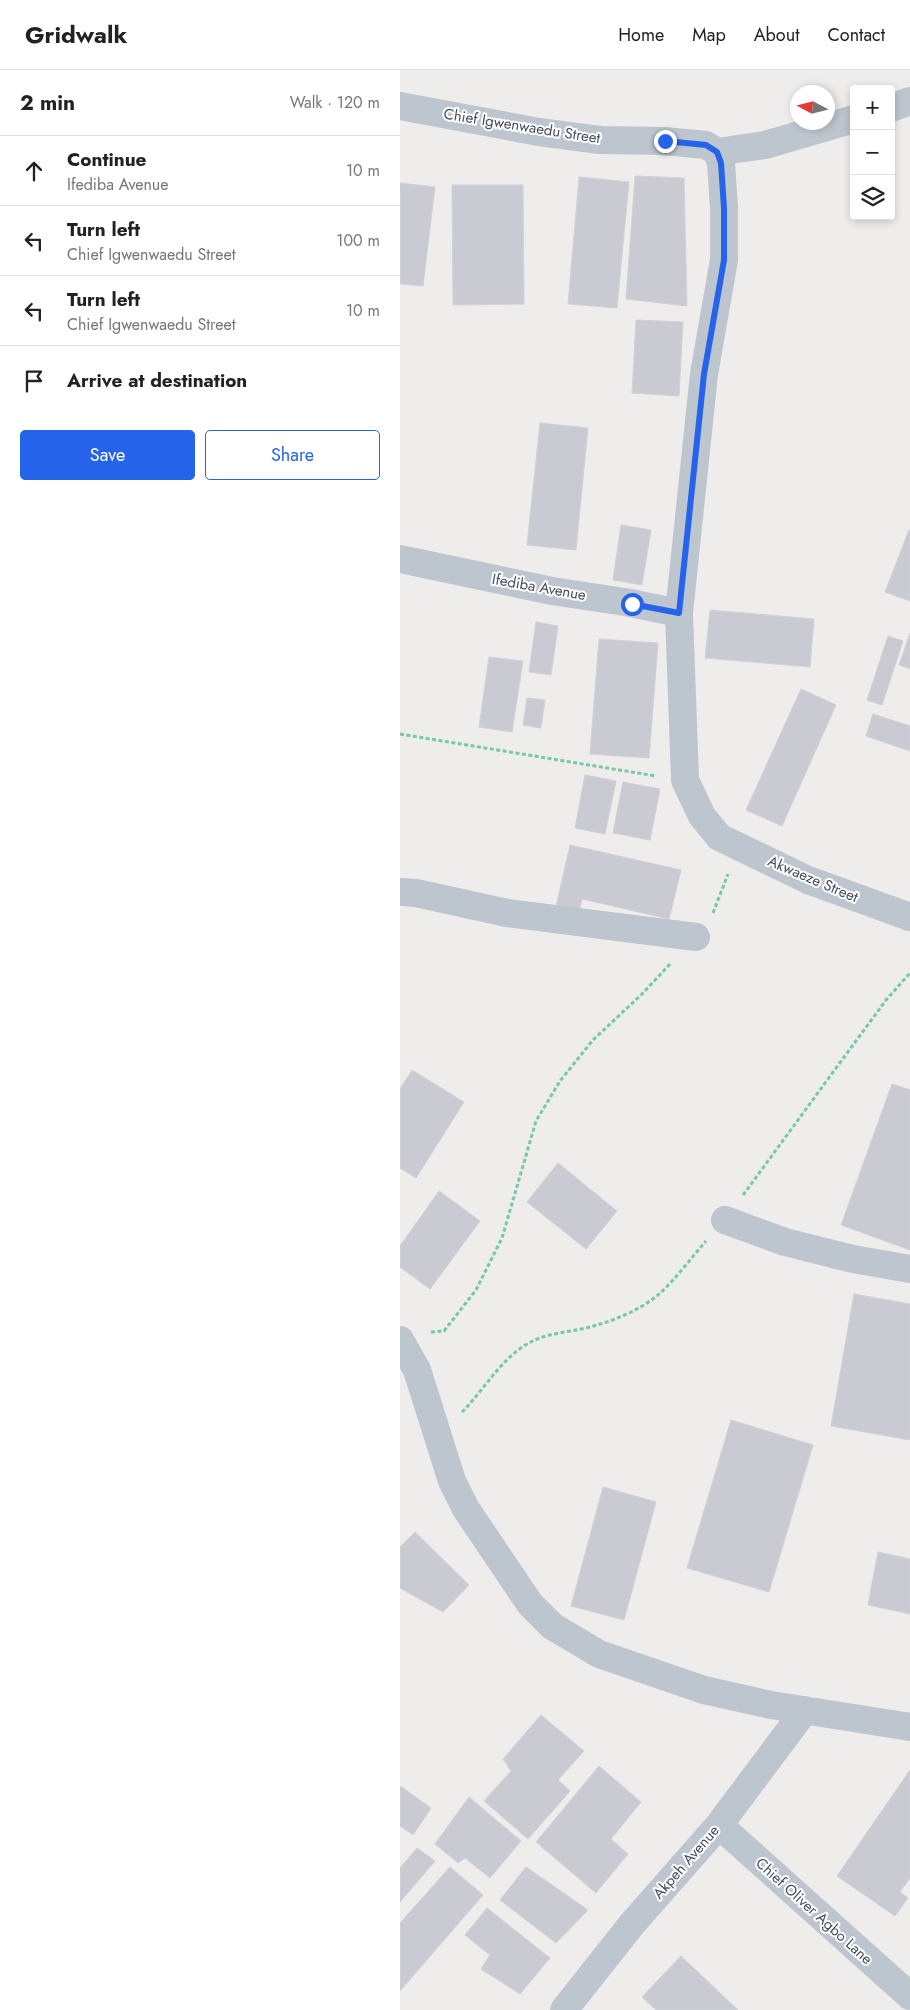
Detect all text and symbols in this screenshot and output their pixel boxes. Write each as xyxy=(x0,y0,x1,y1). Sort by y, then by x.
text: Gridwalk xyxy=(25,17,127,52)
text: Home xyxy=(618,22,664,48)
text: Map xyxy=(692,22,726,48)
text: About xyxy=(754,22,799,48)
text: Contact xyxy=(827,22,885,48)
north arrow xyxy=(790,85,835,130)
map controls xyxy=(850,85,895,220)
button: + xyxy=(850,85,895,130)
text: 2 min xyxy=(20,88,75,118)
text: Walk · 120 m xyxy=(290,91,380,114)
street label: Chief Igwenwaedu Street xyxy=(442,103,602,149)
route end xyxy=(654,130,677,153)
button: − xyxy=(850,130,895,175)
text: Continue xyxy=(67,146,146,173)
icon: ahead xyxy=(20,157,48,185)
text: 10 m xyxy=(346,159,380,182)
text: Ifediba Avenue xyxy=(67,173,168,196)
button: layers xyxy=(850,175,895,220)
text: Turn left xyxy=(67,216,140,243)
icon: left xyxy=(20,227,48,255)
text: 100 m xyxy=(336,229,380,252)
text: Chief Igwenwaedu Street xyxy=(67,243,236,266)
text: Turn left xyxy=(67,286,140,313)
icon: left xyxy=(20,297,48,325)
text: 10 m xyxy=(346,299,380,322)
text: Chief Igwenwaedu Street xyxy=(67,313,236,336)
icon: arrive xyxy=(20,367,48,395)
text: Arrive at destination xyxy=(67,367,247,394)
button: Save xyxy=(20,430,195,480)
button: Share xyxy=(205,430,380,480)
street label: Ifediba Avenue xyxy=(490,568,588,606)
route start xyxy=(621,593,644,616)
street label: Akwaeze Street xyxy=(764,850,862,908)
street label: Akpeh Avenue xyxy=(648,1820,725,1904)
street label: Chief Oliver Agbo Lane xyxy=(751,1852,878,1970)

